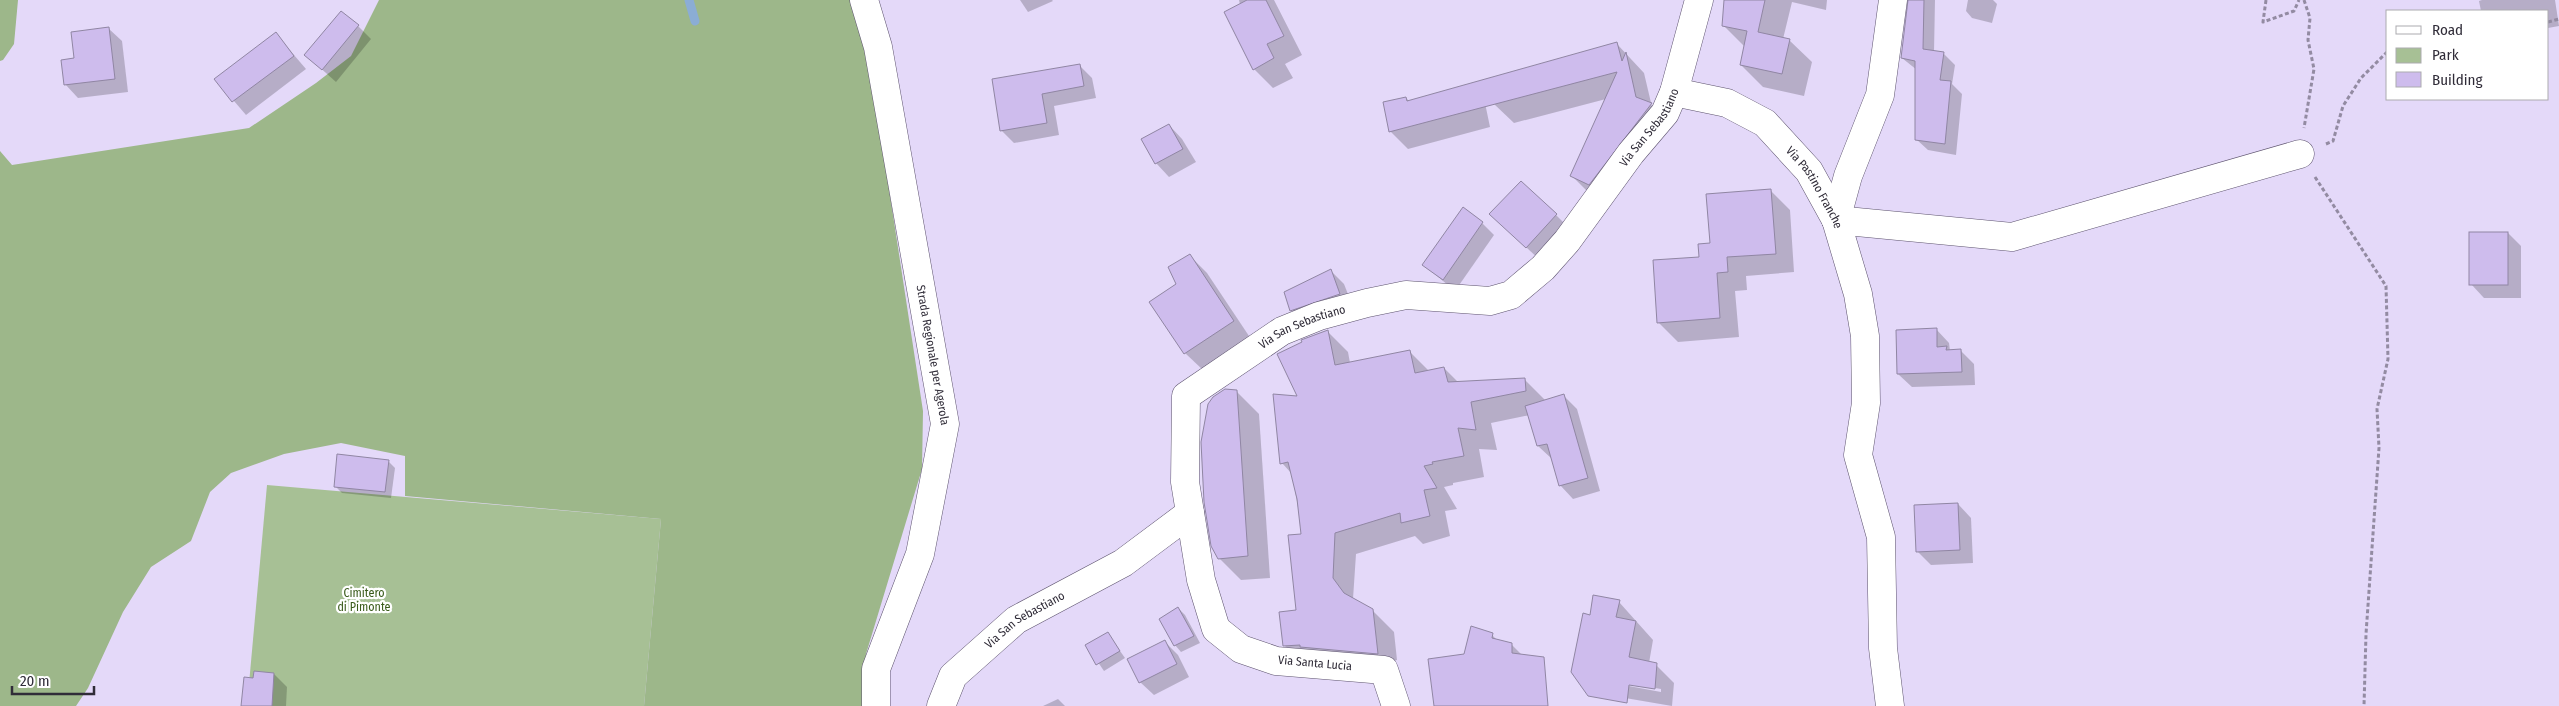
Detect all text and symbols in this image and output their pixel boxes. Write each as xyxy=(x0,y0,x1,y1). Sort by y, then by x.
legend xyxy=(2386,10,2549,100)
text: Road xyxy=(2432,21,2463,39)
text: Park xyxy=(2432,46,2459,64)
text: Building xyxy=(2432,71,2483,89)
street label: Via San Sebastiano xyxy=(1617,87,1682,169)
street label: Via Pastino Franche xyxy=(1783,144,1845,230)
street label: Strada Regionale per Agerola xyxy=(913,284,952,426)
street label: Via San Sebastiano xyxy=(1256,302,1347,352)
park label: Cimitero di Pimonte xyxy=(337,586,391,614)
street label: Via San Sebastiano xyxy=(982,588,1067,651)
street label: Via Santa Lucia xyxy=(1278,653,1353,673)
scale bar xyxy=(12,664,95,696)
text: 20 m xyxy=(20,672,50,690)

